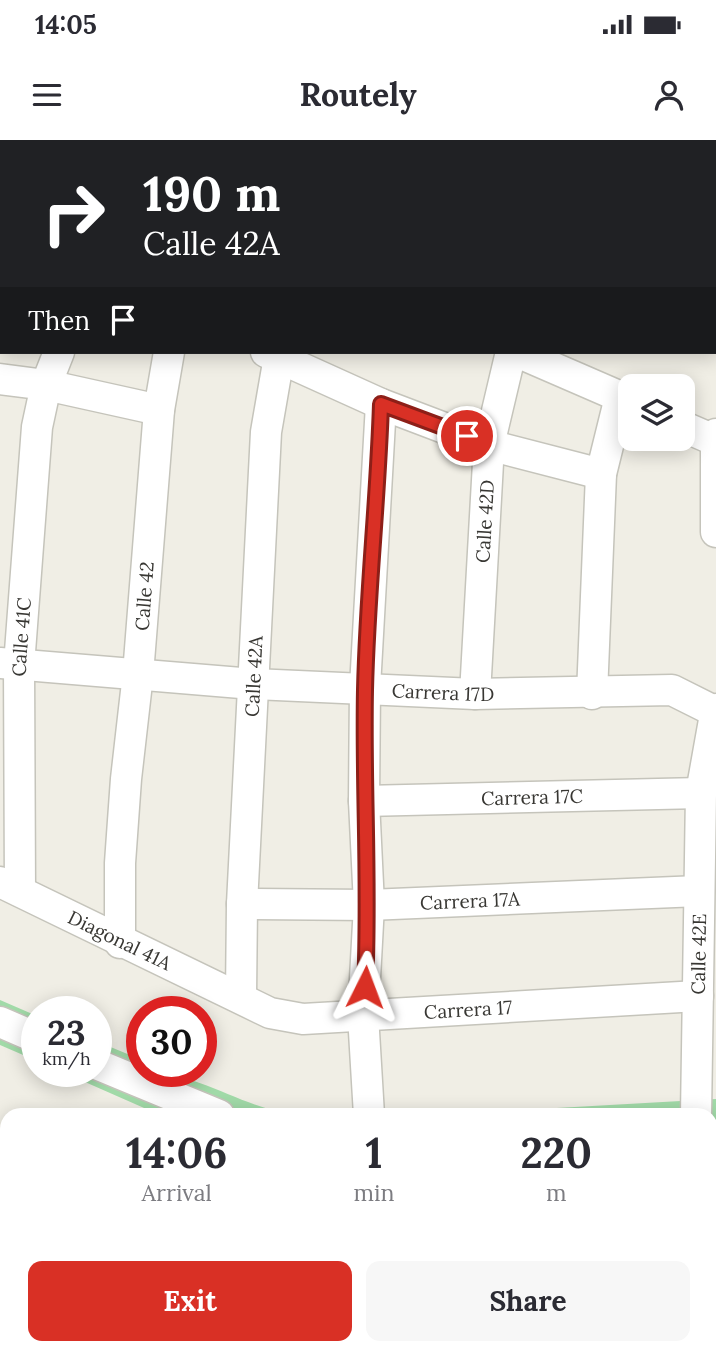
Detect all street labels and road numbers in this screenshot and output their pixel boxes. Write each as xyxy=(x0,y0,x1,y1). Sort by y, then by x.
street label: Calle 42D xyxy=(470,479,499,564)
street label: Calle 42 xyxy=(129,561,159,632)
street label: Calle 41C xyxy=(7,597,36,677)
street label: Calle 42A xyxy=(240,634,268,717)
street label: Carrera 17D xyxy=(391,678,494,706)
street label: Carrera 17C xyxy=(481,784,583,810)
street label: Carrera 17A xyxy=(420,887,521,915)
street label: Diagonal 41A xyxy=(64,905,176,976)
street label: Calle 42E xyxy=(686,913,711,995)
street label: Carrera 17 xyxy=(423,995,513,1024)

